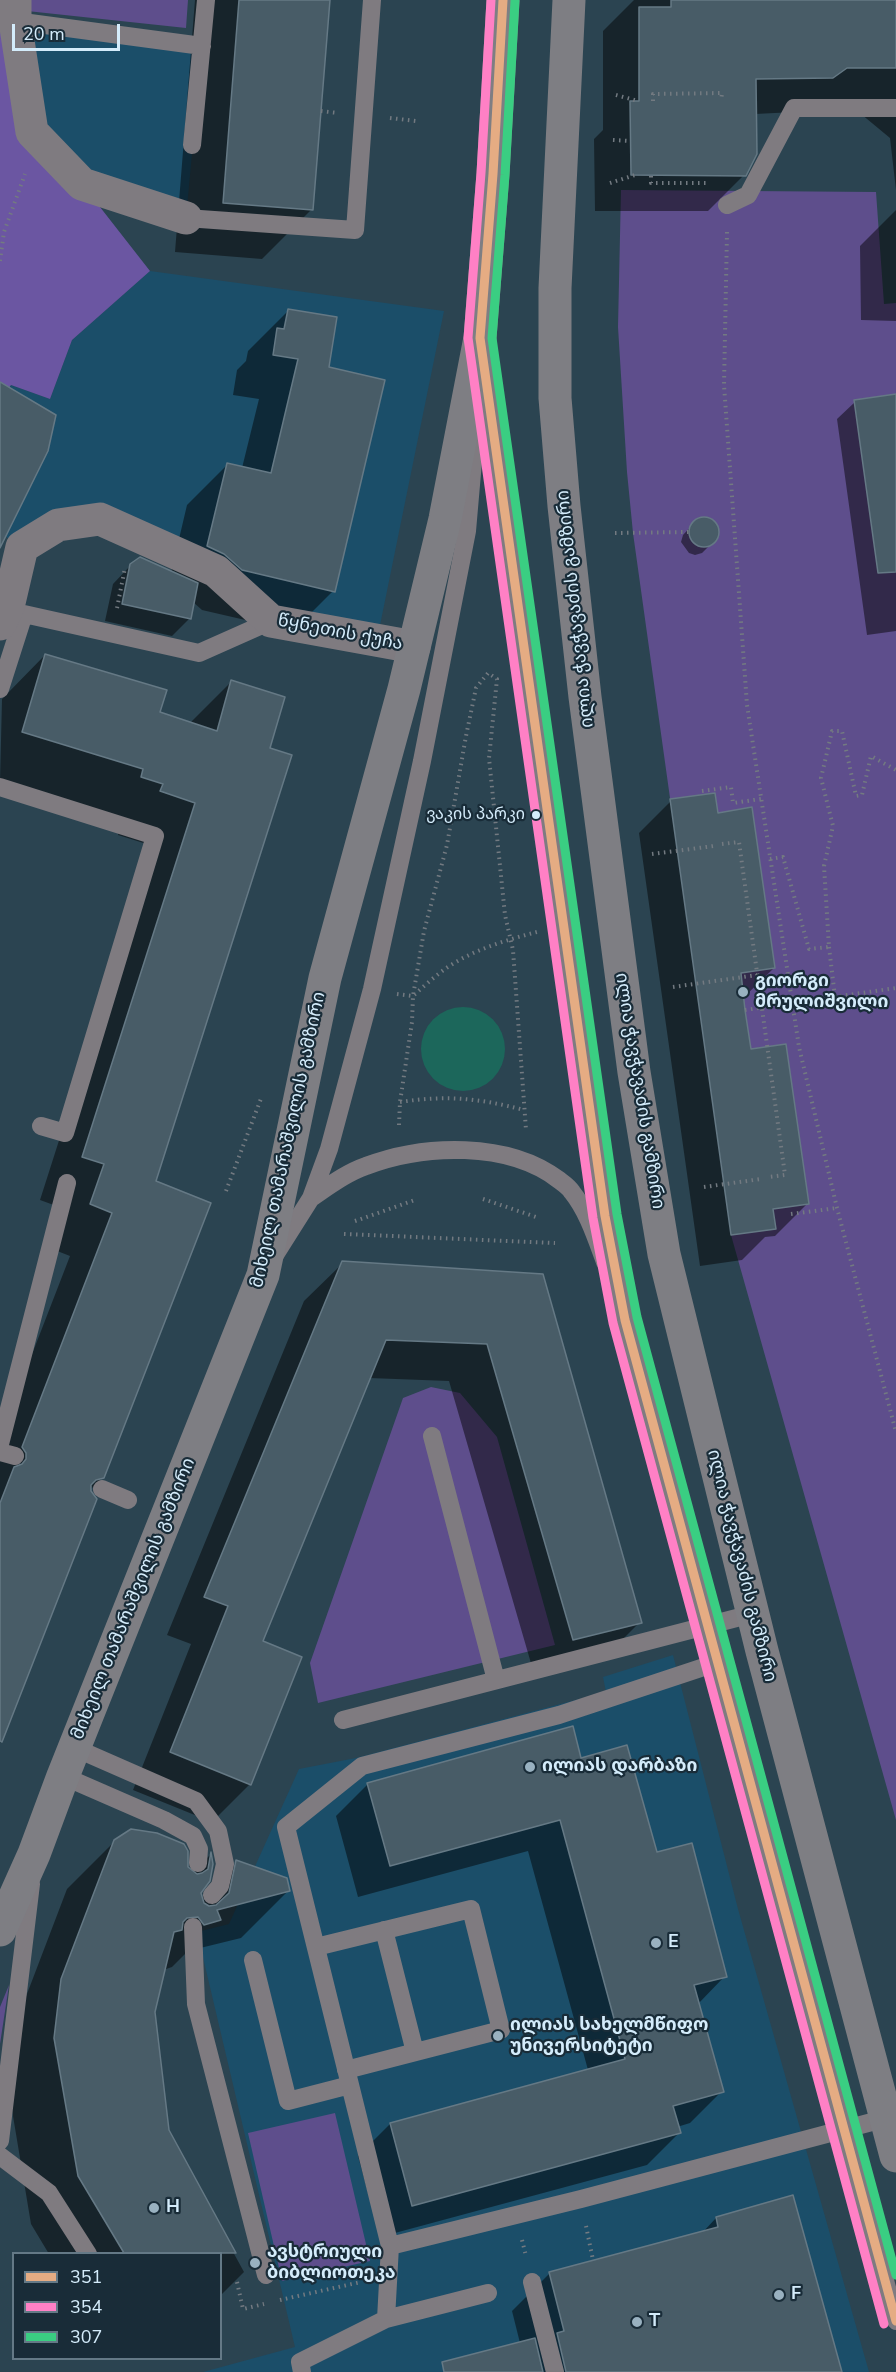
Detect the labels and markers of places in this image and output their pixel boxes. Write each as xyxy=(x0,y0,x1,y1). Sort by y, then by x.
place label: ვაკის პარკი xyxy=(426,805,525,825)
marker: ვაკის პარკი xyxy=(530,809,542,821)
place label: გიორგი მრულიშვილი xyxy=(755,971,888,1014)
marker: გიორგი მრულიშვილი xyxy=(736,985,750,999)
place label: ილიას დარბაზი xyxy=(542,1756,697,1778)
marker: ილიას დარბაზი xyxy=(523,1760,537,1774)
place label: E xyxy=(668,1932,679,1954)
marker: E xyxy=(649,1936,663,1950)
place label: ილიას სახელმწიფო უნივერსიტეტი xyxy=(510,2015,708,2058)
marker: ილიას სახელმწიფო უნივერსიტეტი xyxy=(491,2029,505,2043)
place label: H xyxy=(166,2197,180,2219)
marker: H xyxy=(147,2201,161,2215)
place label: ავსტრიული ბიბლიოთეკა xyxy=(267,2242,396,2284)
marker: ავსტრიული ბიბლიოთეკა xyxy=(248,2256,262,2270)
place label: F xyxy=(791,2284,801,2306)
marker: F xyxy=(772,2288,786,2302)
place label: T xyxy=(649,2311,660,2333)
marker: T xyxy=(630,2315,644,2329)

